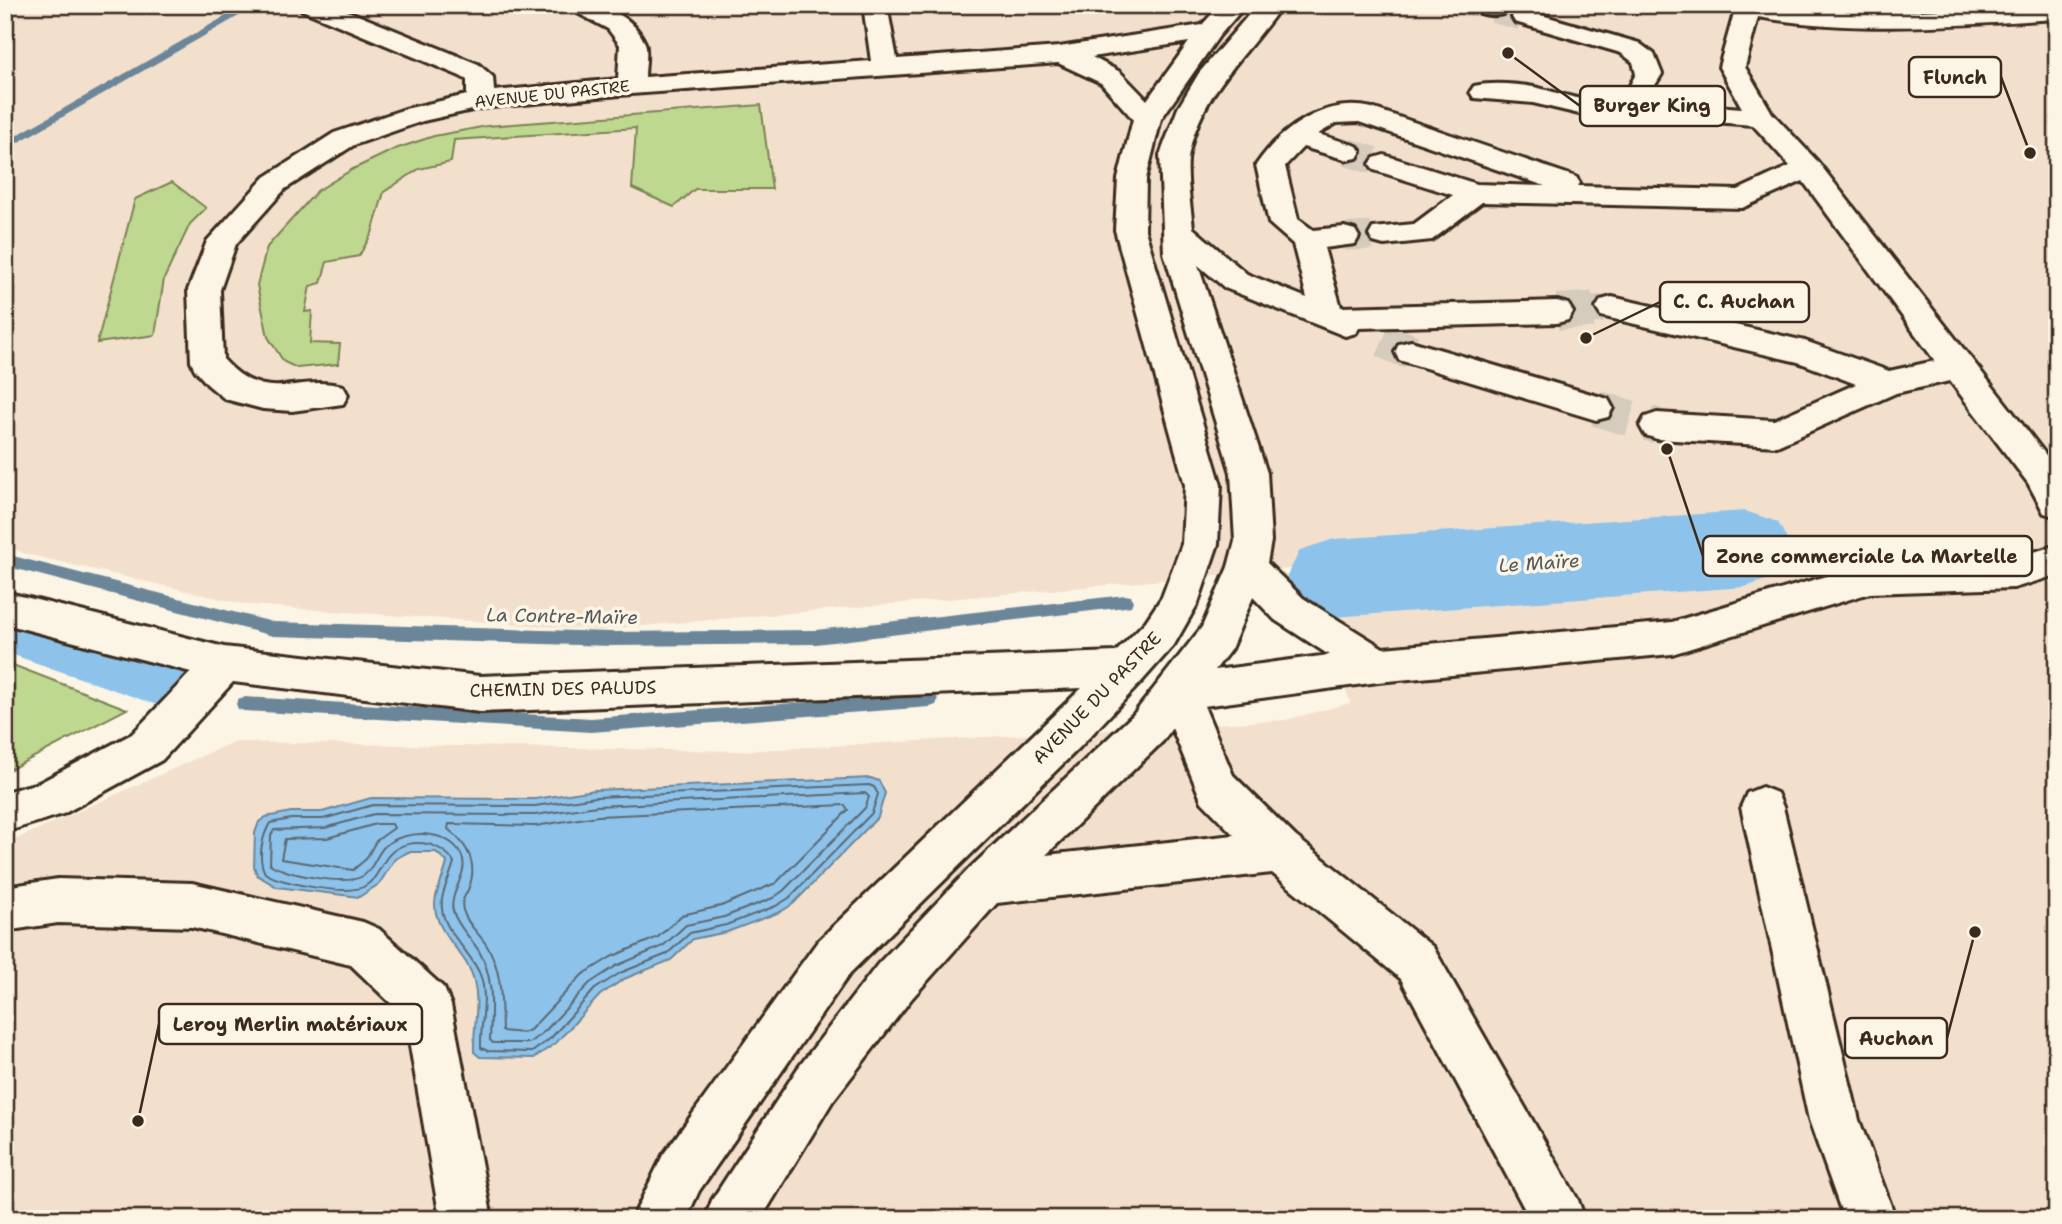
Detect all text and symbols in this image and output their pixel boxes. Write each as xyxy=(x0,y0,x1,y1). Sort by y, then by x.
callout: Flunch xyxy=(1909,57,2001,97)
text: Flunch xyxy=(1923,65,1987,90)
street label: AVENUE DU PASTRE xyxy=(473,75,631,113)
callout: Burger King xyxy=(1580,86,1725,126)
text: Burger King xyxy=(1594,93,1710,118)
callout: C. C. Auchan xyxy=(1660,282,1809,322)
text: C. C. Auchan xyxy=(1673,289,1795,314)
callout: Zone commerciale La Martelle xyxy=(1703,536,2032,576)
text: Zone commerciale La Martelle xyxy=(1716,544,2018,569)
water label: Le Maïre xyxy=(1498,548,1580,578)
water label: La Contre-Maïre xyxy=(486,602,638,630)
street label: AVENUE DU PASTRE xyxy=(1027,627,1167,769)
street label: CHEMIN DES PALUDS xyxy=(469,675,657,703)
callout: Leroy Merlin matériaux xyxy=(159,1004,422,1044)
text: Leroy Merlin matériaux xyxy=(173,1012,407,1037)
callout: Auchan xyxy=(1845,1018,1947,1058)
text: Auchan xyxy=(1859,1026,1934,1051)

